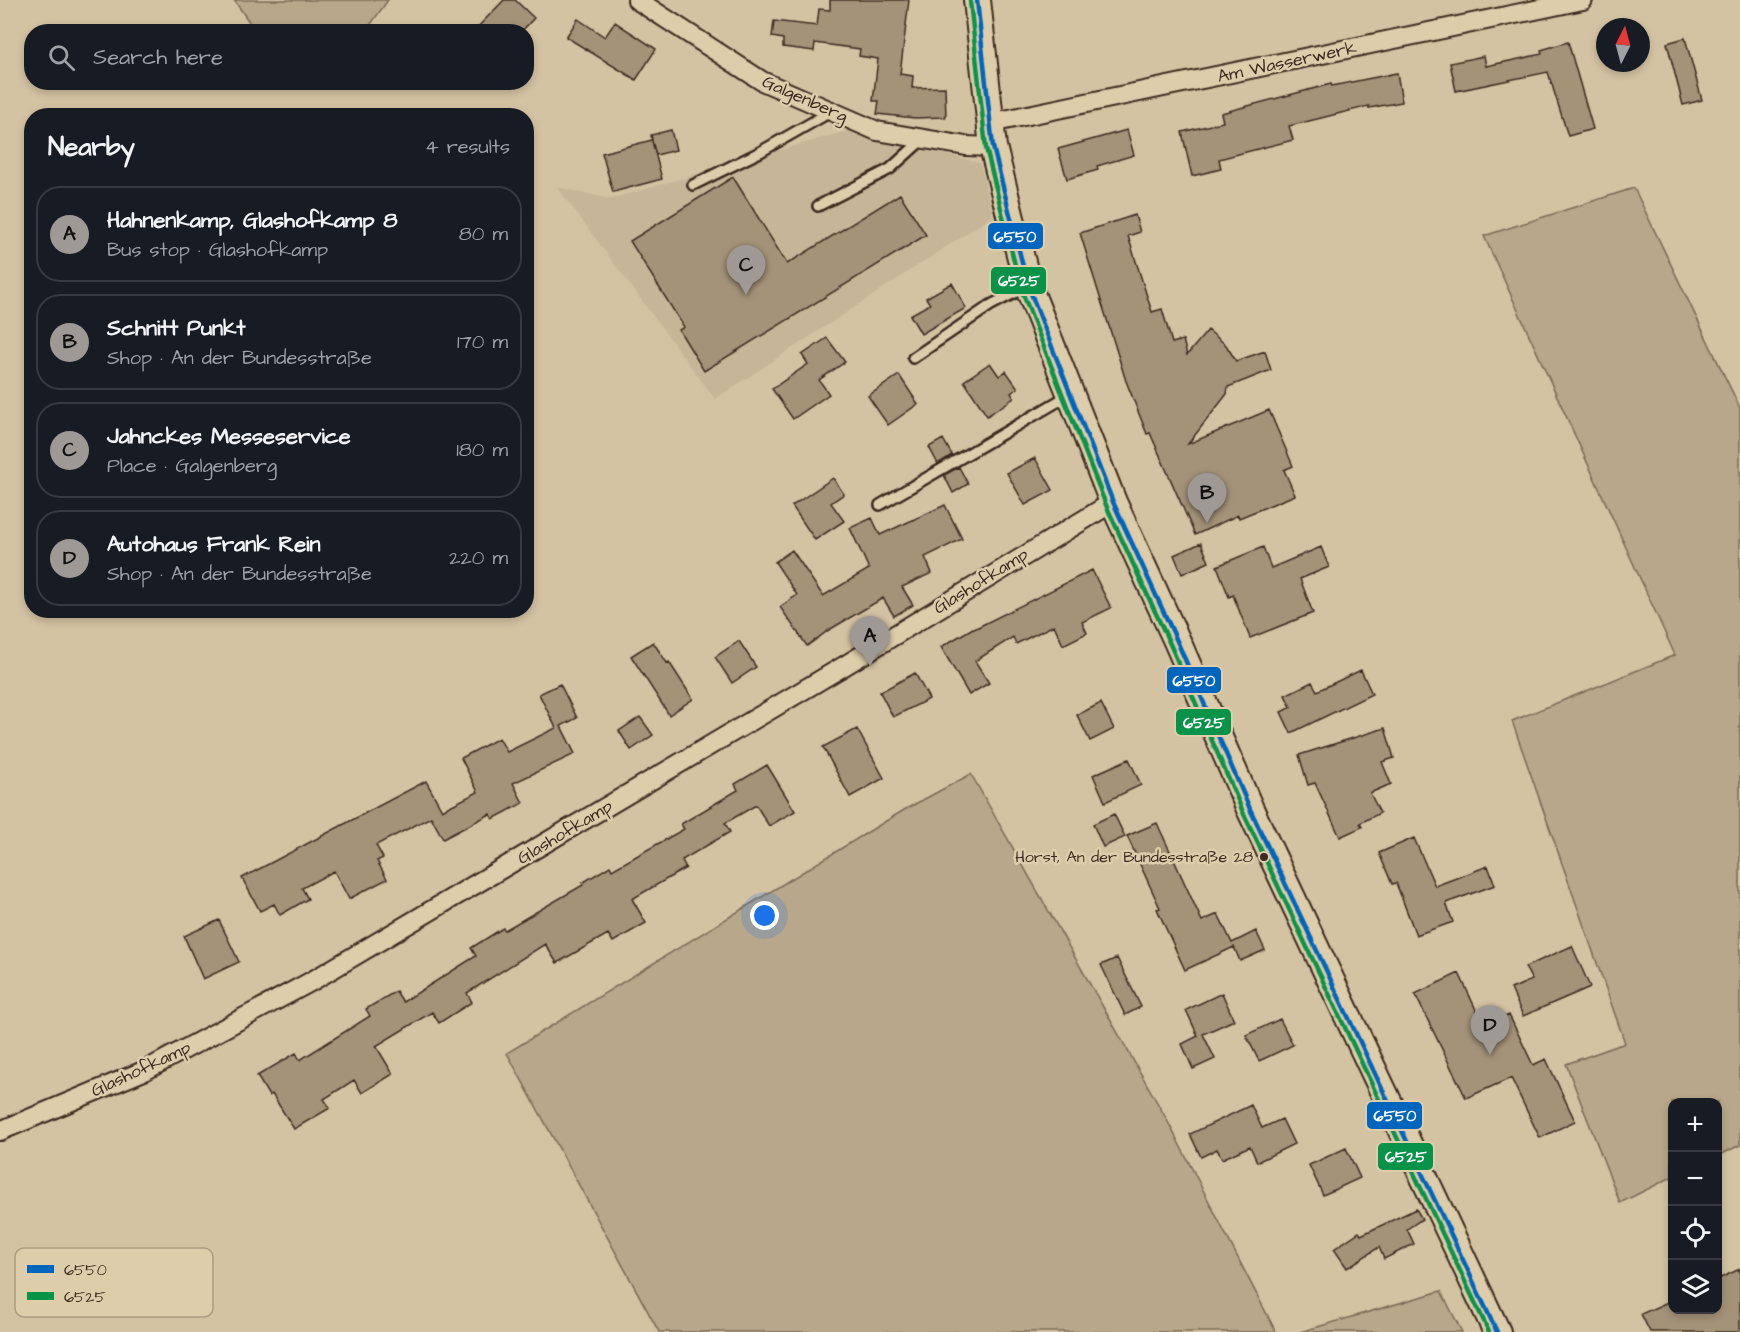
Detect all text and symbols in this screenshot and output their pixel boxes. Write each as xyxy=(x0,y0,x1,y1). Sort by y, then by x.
north arrow xyxy=(1596,18,1650,72)
search box xyxy=(24,24,534,90)
street label: Am Wasserwerk xyxy=(1215,35,1359,89)
icon: search xyxy=(45,41,78,74)
text: Search here xyxy=(93,42,223,73)
street label: Galgenberg xyxy=(758,69,852,130)
text: Nearby xyxy=(48,129,135,165)
text: 4 results xyxy=(425,133,510,161)
text: Hahnenkamp, Glashofkamp 8 xyxy=(107,205,398,236)
text: A xyxy=(63,220,76,248)
text: 80 m xyxy=(459,220,508,248)
line badge: 6550 xyxy=(987,222,1044,250)
text: 6550 xyxy=(994,226,1036,248)
text: Bus stop · Glashofkamp xyxy=(107,236,328,264)
pin: C xyxy=(726,246,766,295)
line badge: 6525 xyxy=(990,266,1047,295)
text: 6525 xyxy=(998,270,1041,292)
text: Schnitt Punkt xyxy=(107,313,246,344)
text: B xyxy=(62,328,77,356)
text: 170 m xyxy=(457,328,508,356)
text: Shop · An der Bundesstraße xyxy=(107,344,372,372)
text: Jahnckes Messeservice xyxy=(107,421,351,452)
text: C xyxy=(62,436,77,464)
text: 180 m xyxy=(456,436,508,464)
text: Place · Galgenberg xyxy=(107,452,277,480)
pin: B xyxy=(1188,474,1226,523)
text: Autohaus Frank Rein xyxy=(107,529,320,560)
street label: Glashofkamp xyxy=(929,542,1033,620)
text: D xyxy=(63,544,76,572)
text: 220 m xyxy=(449,544,508,572)
text: Shop · An der Bundesstraße xyxy=(107,560,372,588)
pin: A xyxy=(850,616,890,666)
line badge: 6550 xyxy=(1166,666,1222,694)
text: 6550 xyxy=(1173,670,1215,692)
line badge: 6525 xyxy=(1175,708,1232,736)
text: 6525 xyxy=(1183,712,1226,734)
street label: Glashofkamp xyxy=(513,794,617,870)
place label: Horst, An der Bundesstraße 28 xyxy=(1015,846,1253,868)
marker: Horst, An der Bundesstraße 28 xyxy=(1258,851,1270,863)
your location xyxy=(750,901,779,930)
pin: D xyxy=(1470,1006,1510,1055)
street label: Glashofkamp xyxy=(87,1035,195,1103)
map controls xyxy=(1668,1098,1722,1314)
button: + xyxy=(1668,1098,1722,1152)
line badge: 6550 xyxy=(1366,1101,1423,1130)
text: 6550 xyxy=(1374,1105,1416,1127)
line badge: 6525 xyxy=(1377,1142,1434,1171)
text: 6525 xyxy=(1385,1146,1428,1168)
button: − xyxy=(1668,1152,1722,1206)
button: locate xyxy=(1668,1206,1722,1260)
legend xyxy=(15,1248,213,1317)
text: 6550 xyxy=(64,1259,107,1281)
button: layers xyxy=(1668,1260,1722,1314)
text: 6525 xyxy=(64,1286,107,1308)

